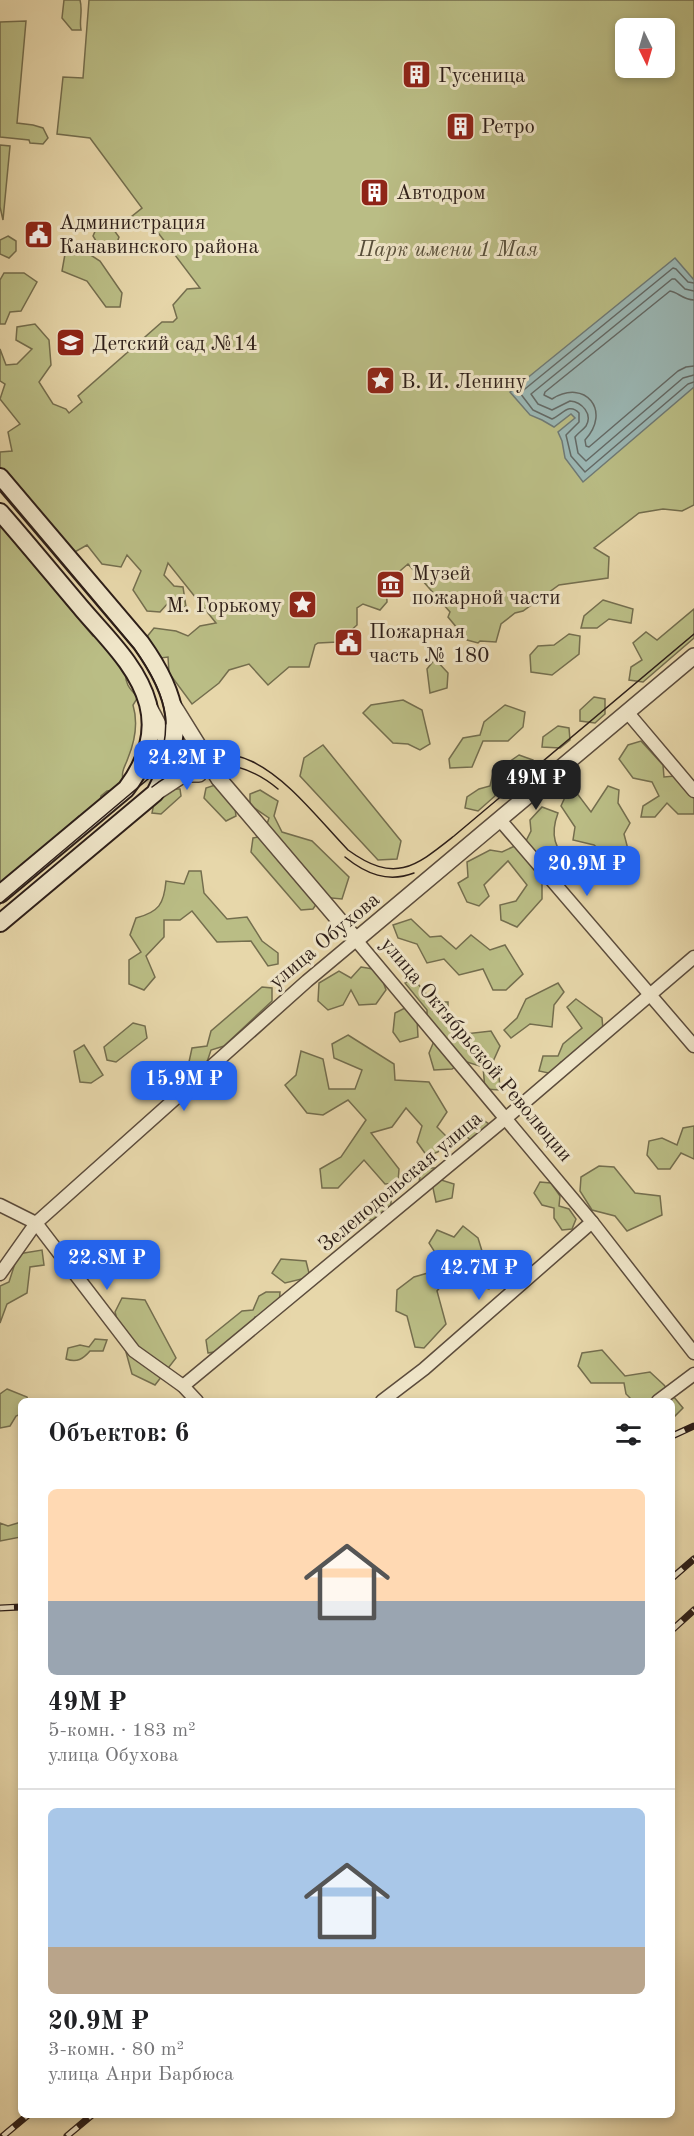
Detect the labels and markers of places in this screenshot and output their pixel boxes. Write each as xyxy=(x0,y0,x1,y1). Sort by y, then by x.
building icon: Гусеница xyxy=(401,59,433,91)
place label: Гусеница xyxy=(438,66,525,87)
building icon: Ретро xyxy=(444,110,476,142)
place label: Ретро xyxy=(481,117,535,138)
building icon: Автодром xyxy=(359,176,391,208)
place label: Автодром xyxy=(396,183,486,204)
place label: Администрация Канавинского района xyxy=(59,213,259,258)
public building icon: Администрация Канавинского района xyxy=(22,218,54,250)
school or university icon: Детский сад №14 xyxy=(55,327,87,359)
place label: Детский сад №14 xyxy=(92,334,258,355)
place icon: В. И. Ленину xyxy=(364,365,396,397)
place label: В. И. Ленину xyxy=(401,372,527,393)
place label: Музей пожарной части xyxy=(412,564,561,609)
museum icon: Музей пожарной части xyxy=(375,569,407,601)
place icon: М. Горькому xyxy=(287,589,319,621)
place label: М. Горькому xyxy=(166,596,282,617)
place label: Пожарная часть № 180 xyxy=(369,622,489,667)
public building icon: Пожарная часть № 180 xyxy=(332,627,364,659)
pin: 24.2M ₽ xyxy=(132,740,242,791)
pin: 49M ₽ xyxy=(494,760,578,811)
pin: 20.9M ₽ xyxy=(532,846,642,897)
pin: 15.9M ₽ xyxy=(129,1061,239,1112)
pin: 22.8M ₽ xyxy=(52,1240,162,1291)
pin: 42.7M ₽ xyxy=(424,1250,534,1301)

